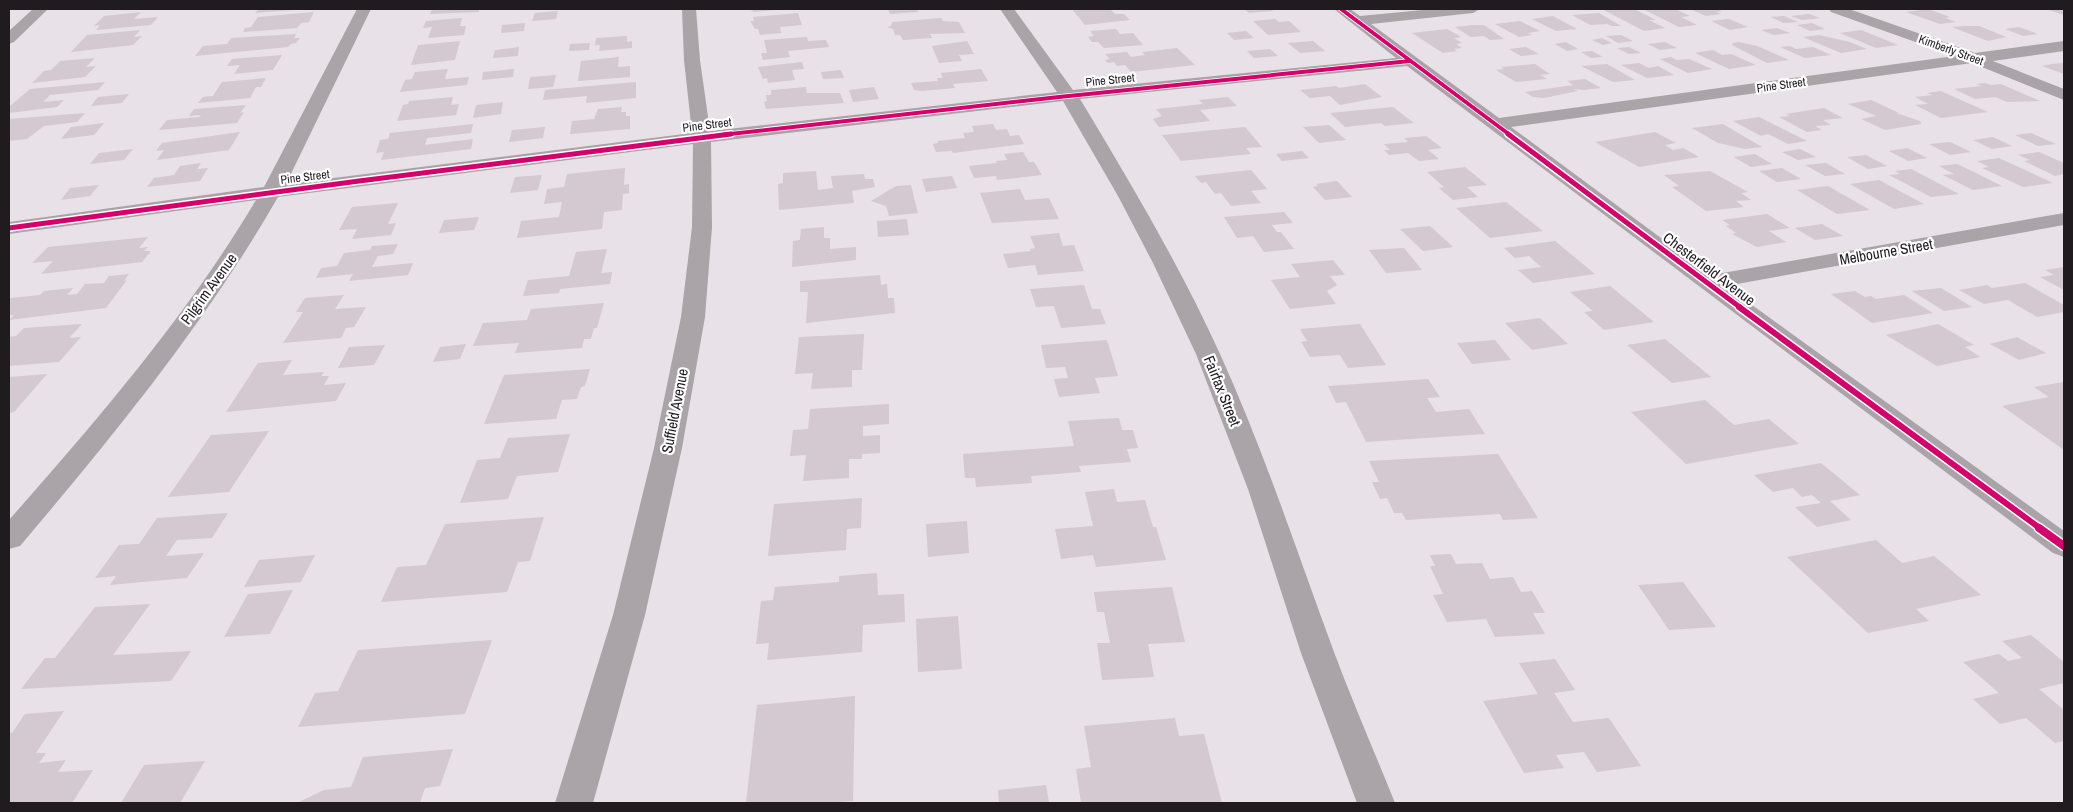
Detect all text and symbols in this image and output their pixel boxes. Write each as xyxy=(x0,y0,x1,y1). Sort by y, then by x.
street label: Kimberly Street xyxy=(1916,31,1986,69)
street label: Pine Street xyxy=(1085,69,1136,91)
street label: Pine Street xyxy=(1756,74,1807,96)
street label: Pine Street xyxy=(682,114,733,136)
street label: Pine Street xyxy=(280,166,331,188)
street label: Chesterfield Avenue xyxy=(1659,227,1760,310)
street label: Melbourne Street xyxy=(1838,233,1935,270)
street label: Pilgrim Avenue xyxy=(176,249,242,329)
street label: Fairfax Street xyxy=(1199,353,1246,430)
street label: Suffield Avenue xyxy=(656,367,693,455)

